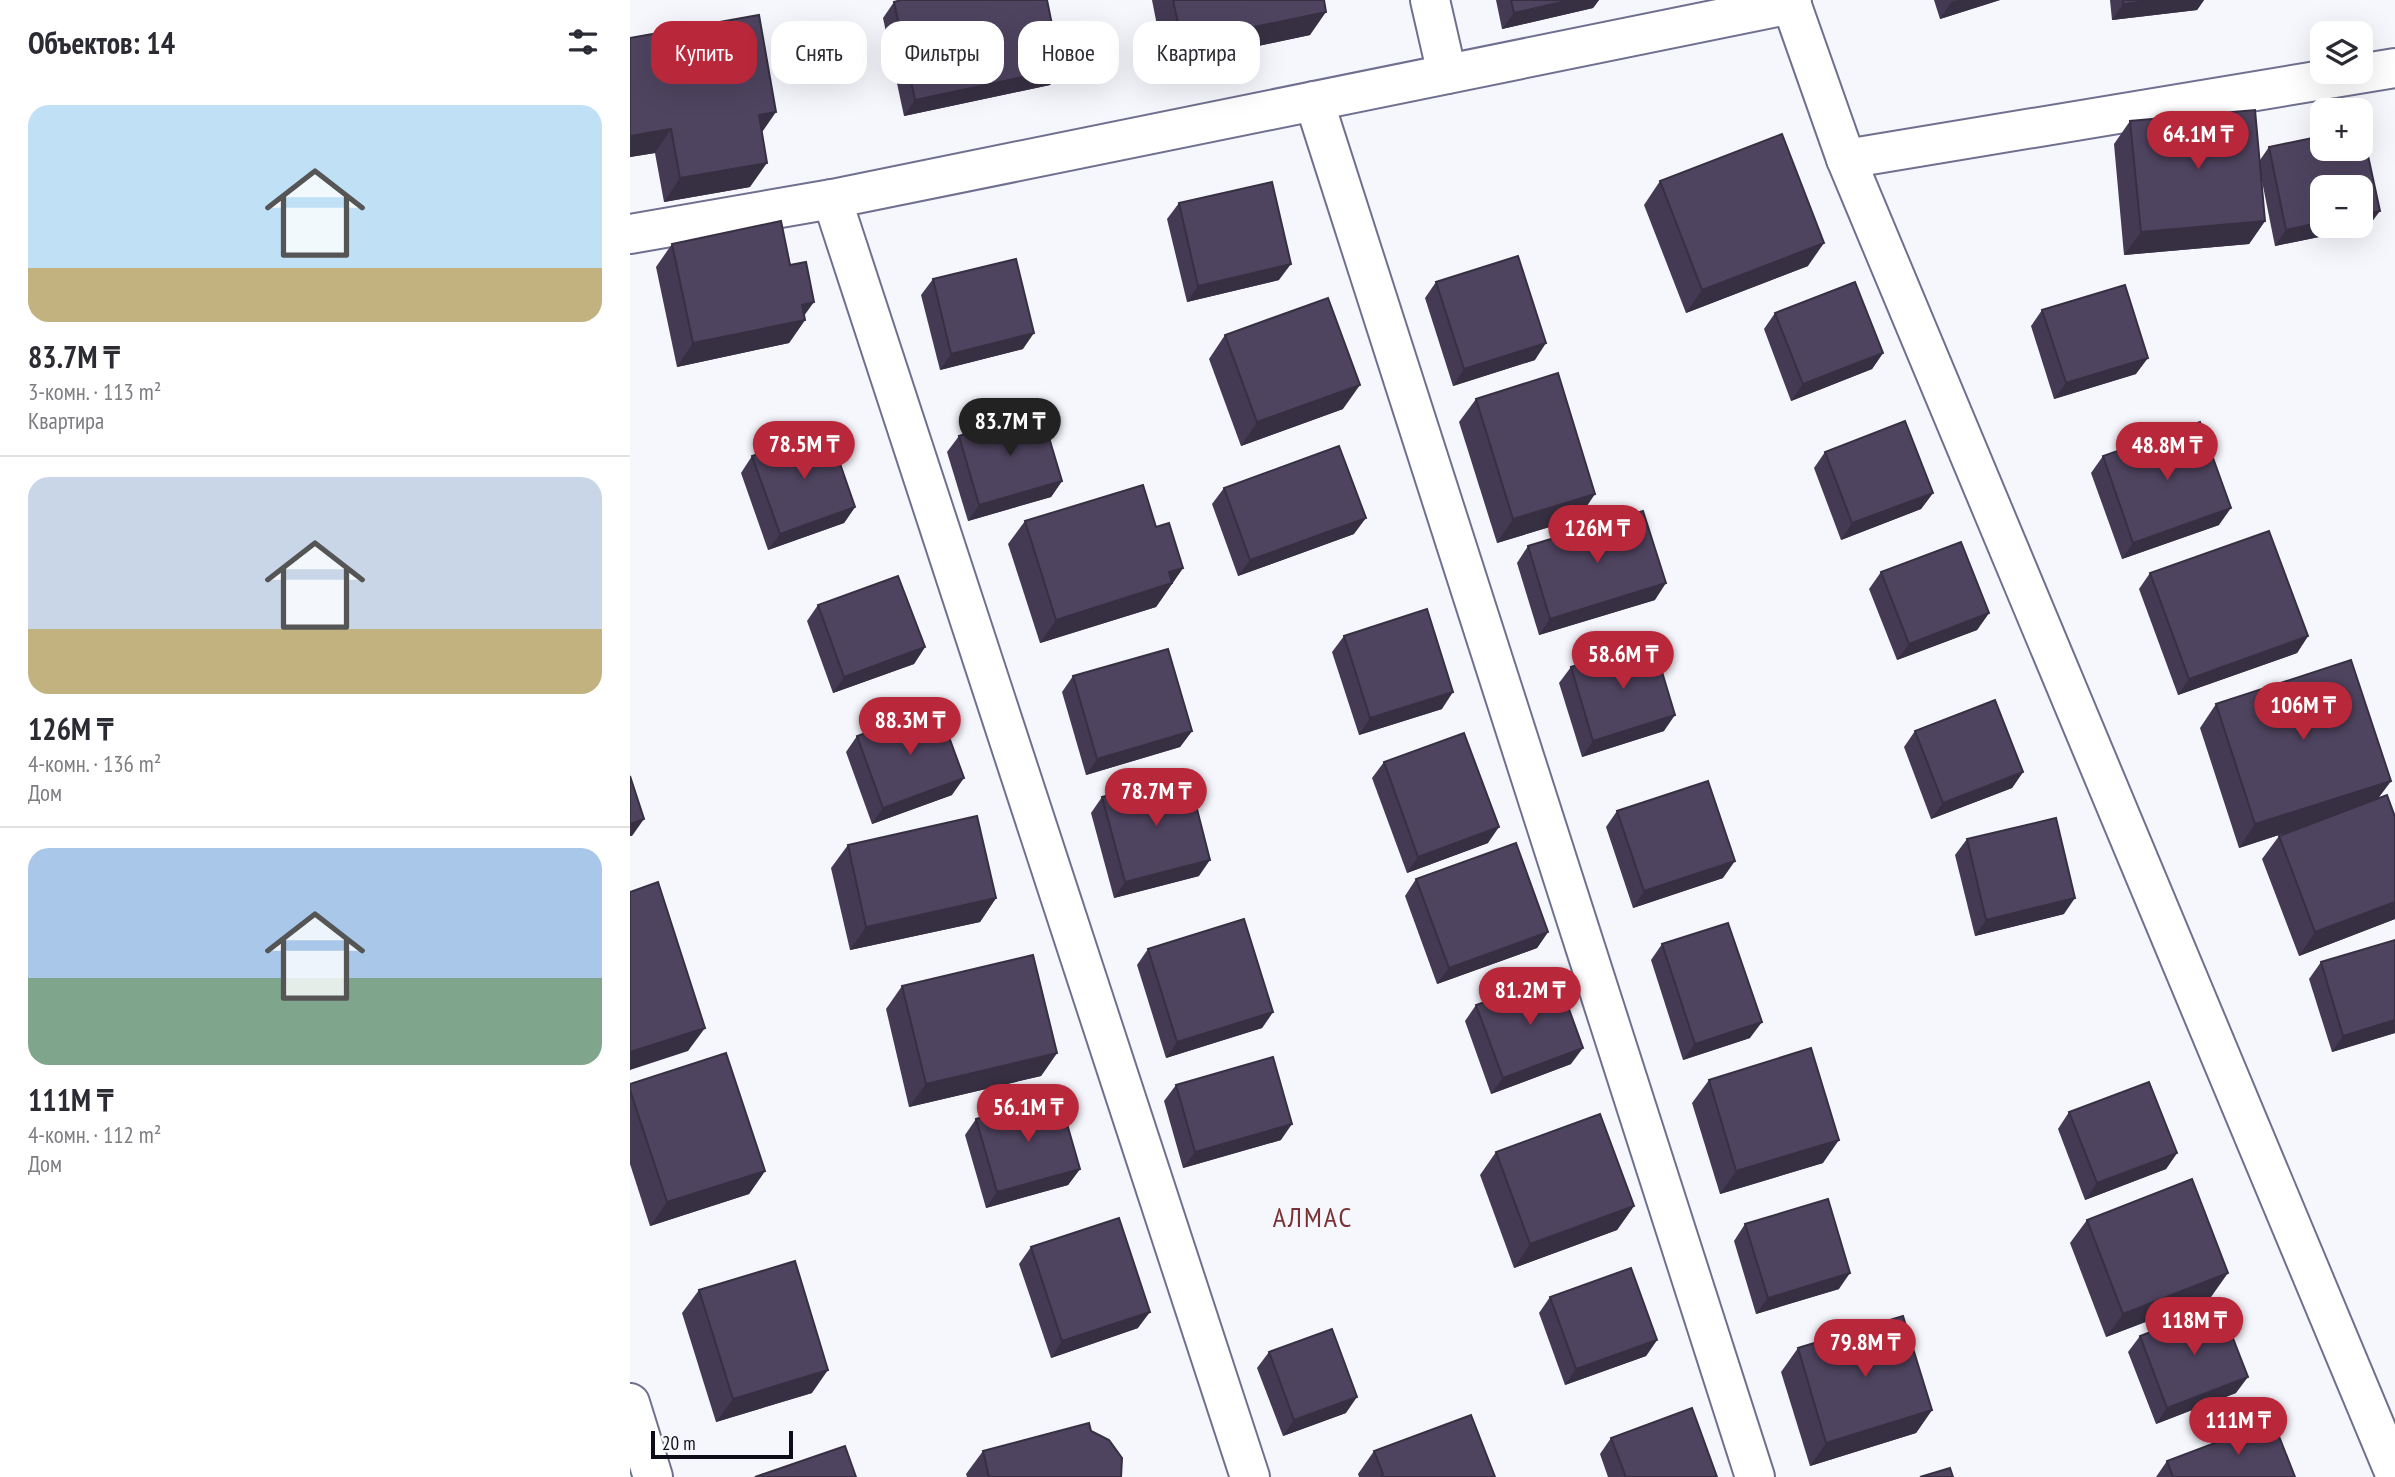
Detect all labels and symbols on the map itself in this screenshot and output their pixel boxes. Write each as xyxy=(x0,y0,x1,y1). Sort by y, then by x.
pin: 64.1M ₸ xyxy=(2133,111,2263,171)
pin: 83.7M ₸ xyxy=(945,398,1075,458)
pin: 78.5M ₸ xyxy=(739,421,869,481)
pin: 48.8M ₸ xyxy=(2102,422,2232,482)
pin: 126M ₸ xyxy=(1540,505,1654,565)
pin: 58.6M ₸ xyxy=(1558,632,1688,691)
pin: 106M ₸ xyxy=(2246,682,2360,742)
pin: 88.3M ₸ xyxy=(845,698,975,757)
pin: 78.7M ₸ xyxy=(1091,768,1221,828)
pin: 81.2M ₸ xyxy=(1465,968,1595,1027)
pin: 56.1M ₸ xyxy=(963,1084,1093,1144)
district label: АЛМАС xyxy=(1273,1198,1353,1235)
pin: 118M ₸ xyxy=(2137,1298,2251,1357)
pin: 79.8M ₸ xyxy=(1800,1320,1930,1379)
pin: 111M ₸ xyxy=(2181,1398,2295,1457)
scale bar xyxy=(651,1428,793,1460)

